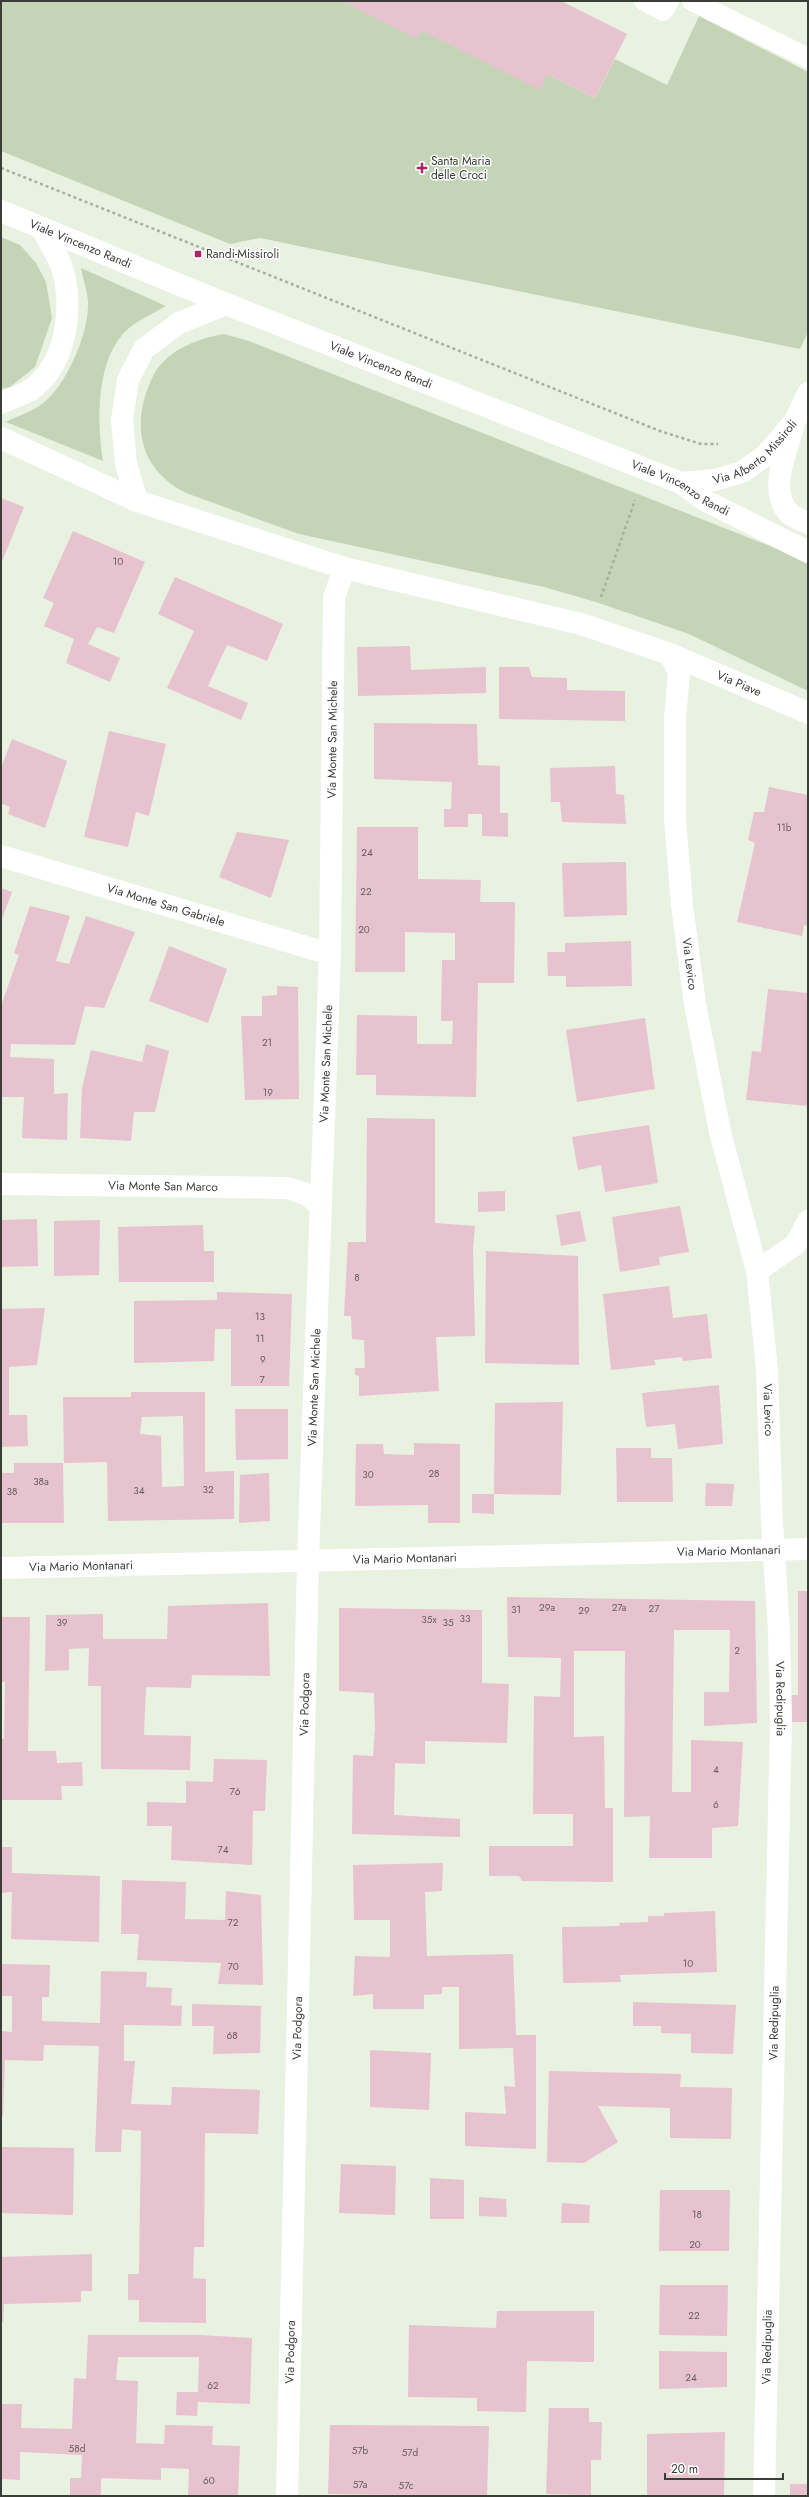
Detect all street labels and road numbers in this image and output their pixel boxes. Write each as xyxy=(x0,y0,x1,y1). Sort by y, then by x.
street label: Viale Vincenzo Randi xyxy=(27,215,134,273)
street label: Viale Vincenzo Randi xyxy=(327,337,435,393)
street label: Via Alberto Missiroli xyxy=(711,416,801,489)
street label: Viale Vincenzo Randi xyxy=(628,455,733,520)
street label: Via Piave xyxy=(714,666,764,701)
street label: Via Monte San Michele xyxy=(323,681,342,799)
street label: Via Monte San Gabriele xyxy=(105,879,227,931)
street label: Via Levico xyxy=(677,937,702,992)
street label: Via Monte San Michele xyxy=(315,1004,337,1123)
street label: Via Monte San Marco xyxy=(108,1176,218,1196)
street label: Via Monte San Michele xyxy=(303,1328,325,1447)
street label: Via Levico xyxy=(758,1383,778,1437)
street label: Via Mario Montanari xyxy=(677,1541,781,1561)
street label: Via Mario Montanari xyxy=(353,1548,457,1569)
street label: Via Mario Montanari xyxy=(29,1556,133,1576)
street label: Via Redipuglia xyxy=(771,1661,790,1736)
street label: Via Podgora xyxy=(295,1672,314,1736)
street label: Via Redipuglia xyxy=(764,1985,784,2061)
street label: Via Podgora xyxy=(288,1996,307,2060)
street label: Via Redipuglia xyxy=(757,2309,777,2385)
street label: Via Podgora xyxy=(281,2320,300,2384)

